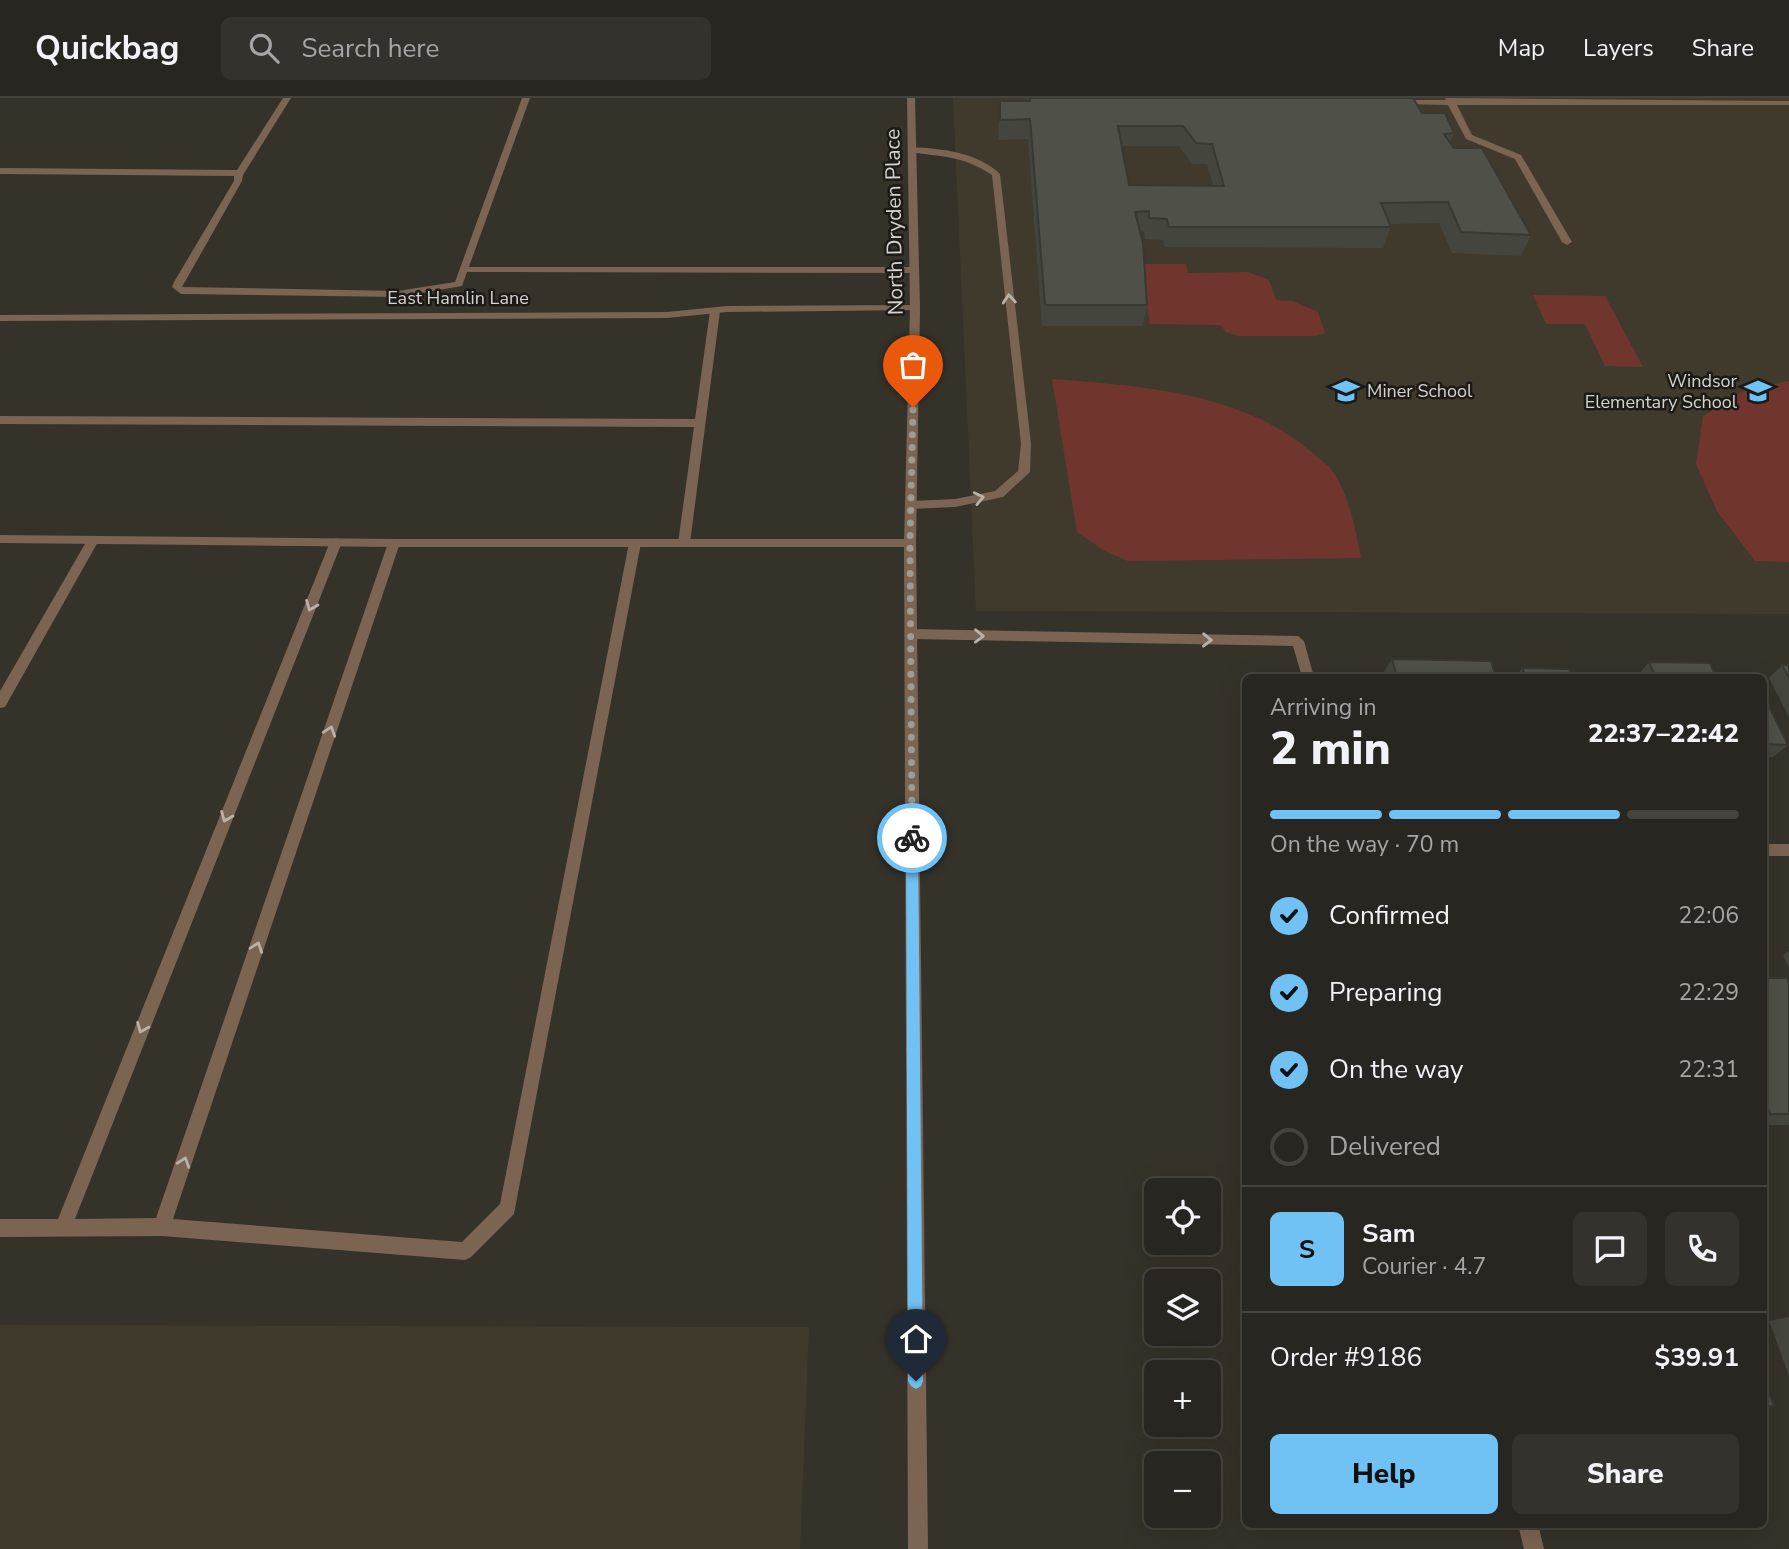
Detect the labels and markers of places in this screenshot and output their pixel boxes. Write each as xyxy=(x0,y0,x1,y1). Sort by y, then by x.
pin xyxy=(883,335,943,407)
place label: Windsor Elementary School xyxy=(1585,369,1738,414)
school or university icon: Miner School xyxy=(1331,376,1361,406)
school or university icon: Windsor Elementary School xyxy=(1743,376,1773,406)
place label: Miner School xyxy=(1367,379,1473,403)
pin xyxy=(886,1309,946,1381)

